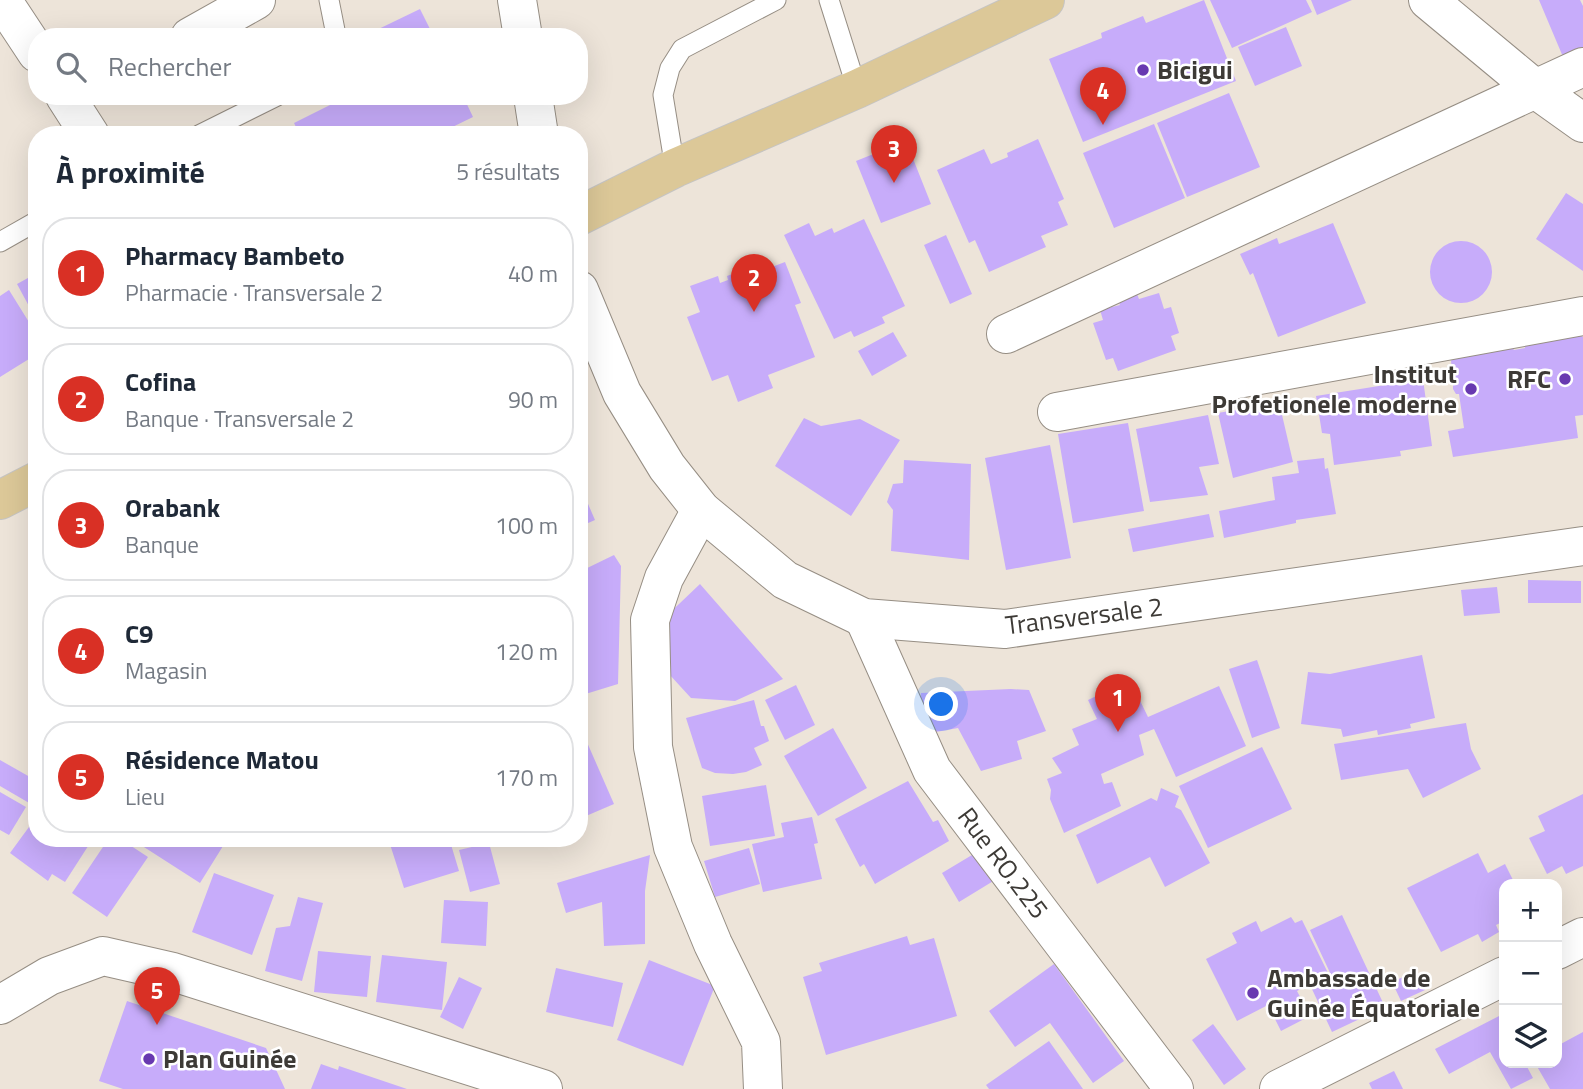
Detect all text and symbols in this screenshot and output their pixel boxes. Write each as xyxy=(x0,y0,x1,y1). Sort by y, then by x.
search box xyxy=(28,28,588,105)
text: Rechercher xyxy=(108,47,232,86)
icon: search xyxy=(52,48,90,86)
place label: Bicigui xyxy=(1157,50,1233,89)
marker: Bicigui xyxy=(1135,62,1151,78)
pin: 4 xyxy=(1080,67,1126,125)
pin: 3 xyxy=(871,125,917,183)
text: À proximité xyxy=(56,149,205,195)
text: 5 résultats xyxy=(456,154,560,189)
text: Pharmacy Bambeto xyxy=(125,236,345,275)
pin: 2 xyxy=(731,254,777,312)
text: 1 xyxy=(75,256,87,291)
text: 40 m xyxy=(508,256,558,291)
text: Pharmacie · Transversale 2 xyxy=(125,275,383,310)
place label: Institut Profetionele moderne xyxy=(1212,354,1457,423)
place label: RFC xyxy=(1507,359,1551,398)
text: Cofina xyxy=(125,362,196,401)
marker: RFC xyxy=(1557,371,1573,387)
marker: Institut Profetionele moderne xyxy=(1463,381,1479,397)
text: 2 xyxy=(75,382,87,417)
text: 90 m xyxy=(508,382,558,417)
text: Banque · Transversale 2 xyxy=(125,401,354,436)
text: Orabank xyxy=(125,488,220,527)
text: 3 xyxy=(75,508,87,543)
text: 100 m xyxy=(495,508,558,543)
text: Banque xyxy=(125,527,199,562)
street label: Transversale 2 xyxy=(1003,587,1165,645)
text: C9 xyxy=(125,614,154,653)
text: 4 xyxy=(75,634,87,669)
text: 120 m xyxy=(495,634,558,669)
text: Magasin xyxy=(125,653,207,688)
pin: 1 xyxy=(1095,674,1141,732)
your location xyxy=(924,687,958,721)
text: Résidence Matou xyxy=(125,740,319,779)
text: 5 xyxy=(75,760,87,795)
text: 170 m xyxy=(495,760,558,795)
text: Lieu xyxy=(125,779,165,814)
street label: Rue RO.225 xyxy=(948,799,1058,927)
map controls xyxy=(1499,879,1562,1068)
button: + xyxy=(1499,879,1562,942)
button: − xyxy=(1499,942,1562,1005)
place label: Ambassade de Guinée Équatoriale xyxy=(1267,958,1480,1027)
pin: 5 xyxy=(134,967,180,1025)
marker: Ambassade de Guinée Équatoriale xyxy=(1245,985,1261,1001)
button: layers xyxy=(1499,1005,1562,1068)
place label: Plan Guinée xyxy=(163,1039,297,1078)
marker: Plan Guinée xyxy=(141,1051,157,1067)

